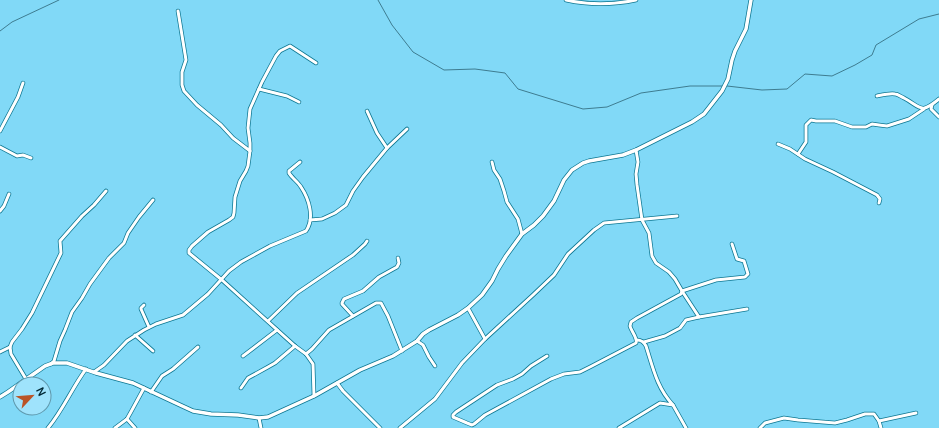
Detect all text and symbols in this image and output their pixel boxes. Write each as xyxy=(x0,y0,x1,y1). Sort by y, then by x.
north arrow xyxy=(12,376,52,416)
text: N xyxy=(33,385,50,398)

